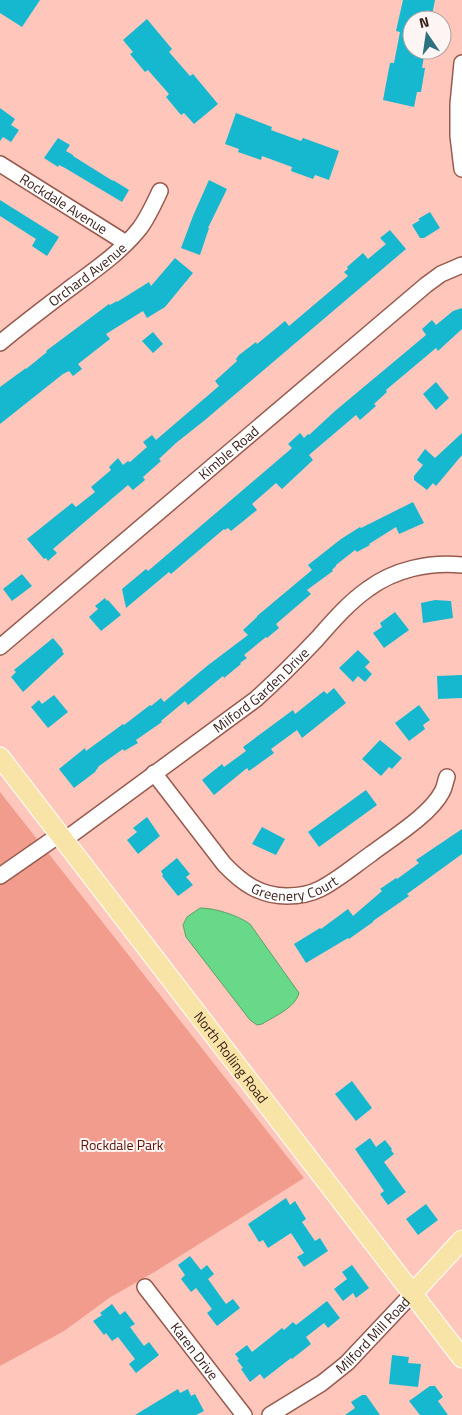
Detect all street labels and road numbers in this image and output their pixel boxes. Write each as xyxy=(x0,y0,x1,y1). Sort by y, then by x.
street label: Rockdale Avenue xyxy=(16,168,112,239)
street label: Orchard Avenue xyxy=(44,237,131,311)
street label: Kimble Road xyxy=(193,420,263,484)
street label: Milford Garden Drive xyxy=(208,642,313,737)
street label: Greenery Court xyxy=(248,870,342,906)
street label: North Rolling Road xyxy=(189,1007,273,1108)
street label: Milford Mill Road xyxy=(331,1292,415,1378)
street label: Karen Drive xyxy=(166,1317,224,1384)

